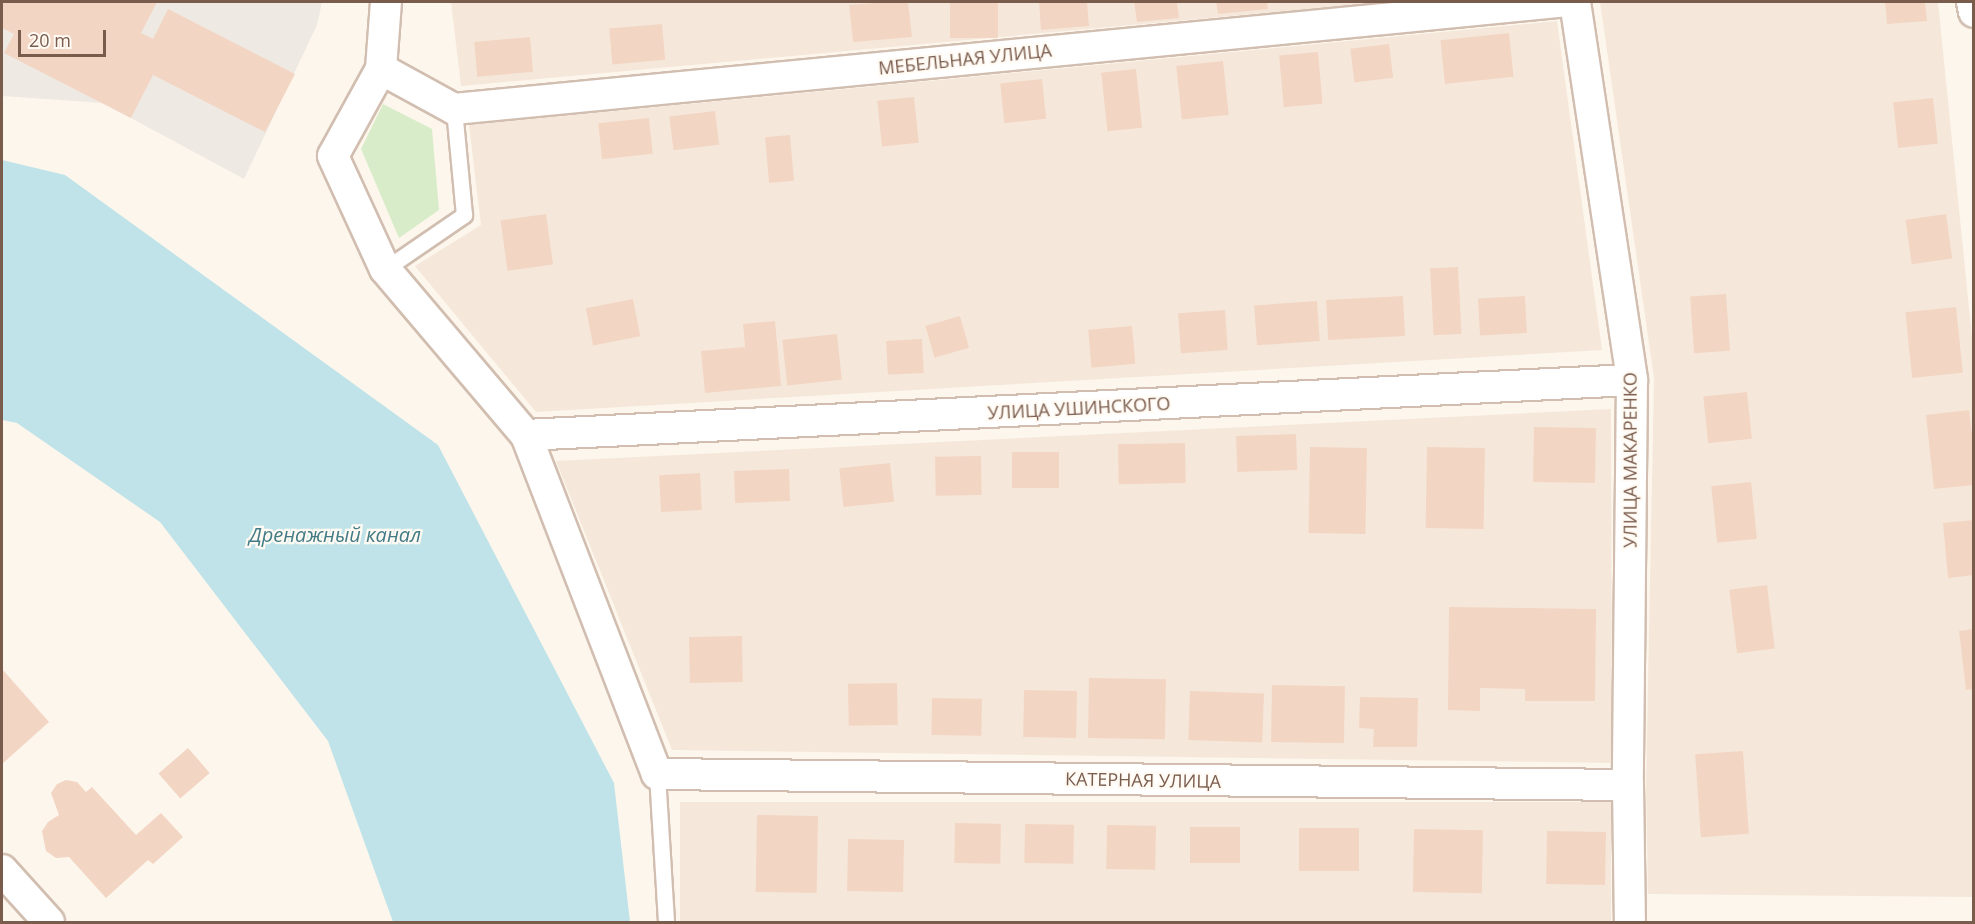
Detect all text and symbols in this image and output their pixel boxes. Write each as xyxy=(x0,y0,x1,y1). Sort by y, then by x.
scale bar xyxy=(21,18,110,56)
text: 20 m xyxy=(29,28,71,52)
street label: МЕБЕЛЬНАЯ УЛИЦА xyxy=(877,39,1053,79)
street label: УЛИЦА МАКАРЕНКО xyxy=(1619,372,1641,548)
street label: УЛИЦА УШИНСКОГО xyxy=(987,392,1171,424)
water label: Дренажный канал xyxy=(249,522,421,546)
street label: КАТЕРНАЯ УЛИЦА xyxy=(1065,768,1221,792)

